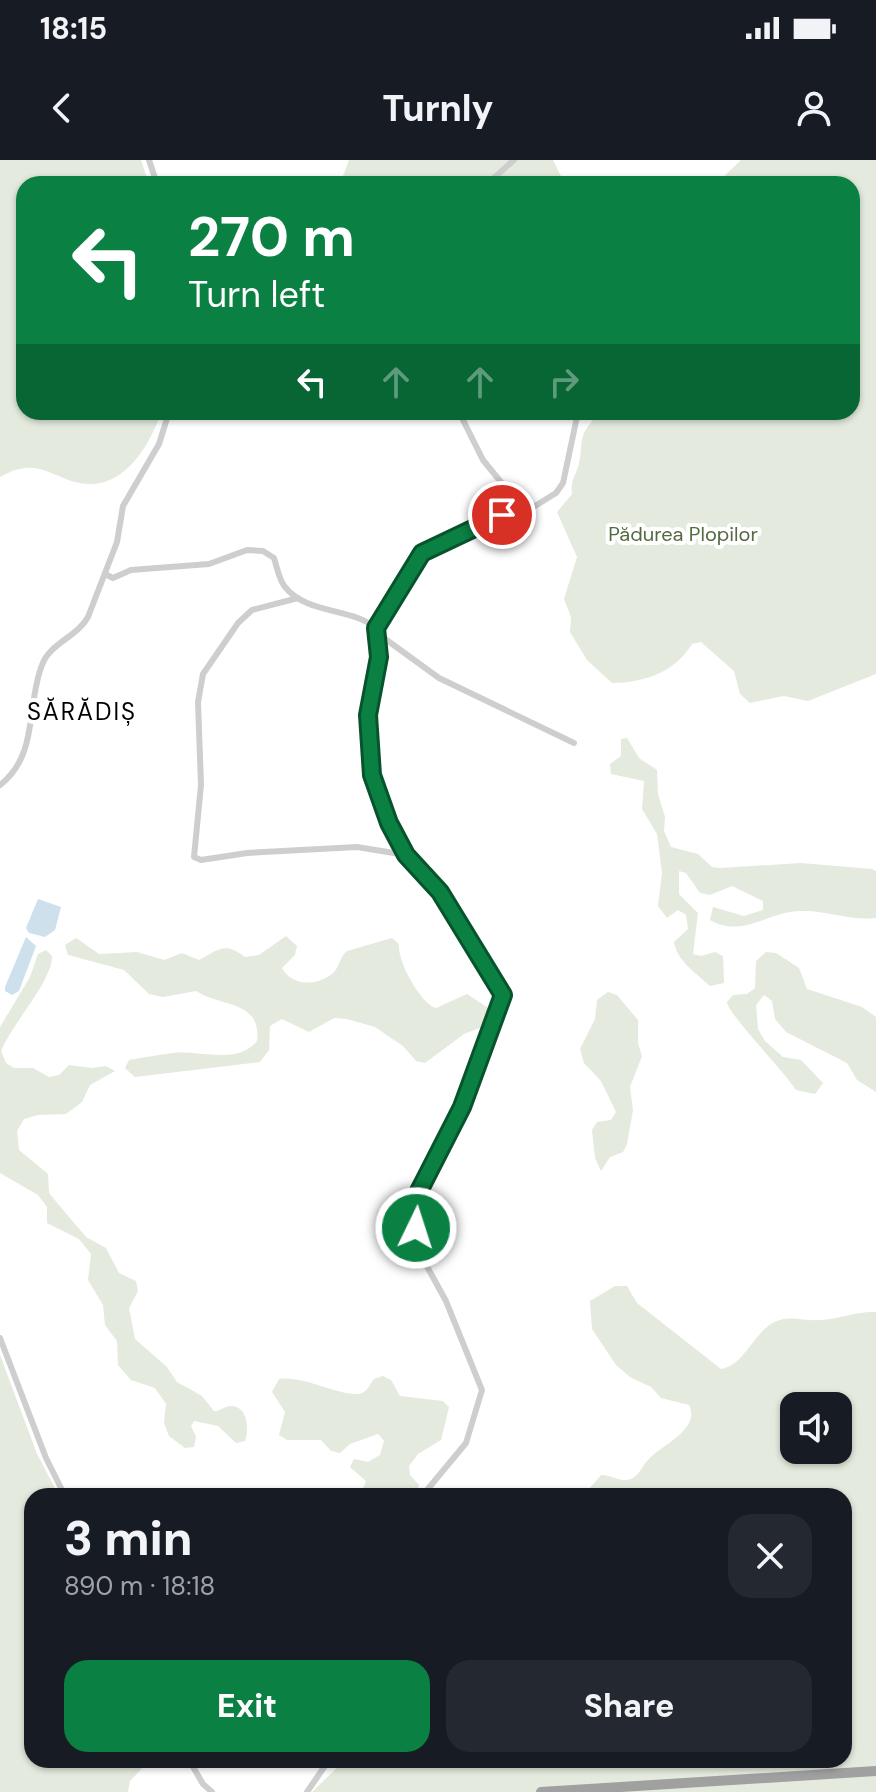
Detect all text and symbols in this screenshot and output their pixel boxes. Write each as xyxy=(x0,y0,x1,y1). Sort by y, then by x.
text: 18:15 xyxy=(40,9,107,48)
text: Turnly xyxy=(382,85,494,132)
icon: back xyxy=(40,86,84,130)
icon: person xyxy=(792,86,836,130)
text: 270 m xyxy=(188,200,355,273)
icon: left xyxy=(56,208,160,312)
text: Turn left xyxy=(188,271,325,318)
icon: left xyxy=(290,360,334,404)
icon: ahead xyxy=(374,360,418,404)
icon: ahead xyxy=(458,360,502,404)
icon: right xyxy=(542,360,586,404)
pin xyxy=(468,481,536,549)
icon: arrive xyxy=(480,493,524,537)
park label: Pădurea Plopilor xyxy=(608,521,758,547)
district label: SĂRĂDIȘ xyxy=(27,696,137,727)
position arrow xyxy=(374,1186,458,1270)
map controls xyxy=(780,1392,852,1464)
button: sound xyxy=(780,1392,852,1464)
text: 3 min xyxy=(64,1507,193,1570)
button: close xyxy=(728,1514,812,1598)
text: 890 m · 18:18 xyxy=(64,1569,215,1603)
button: Exit xyxy=(64,1660,430,1752)
button: Share xyxy=(446,1660,812,1752)

